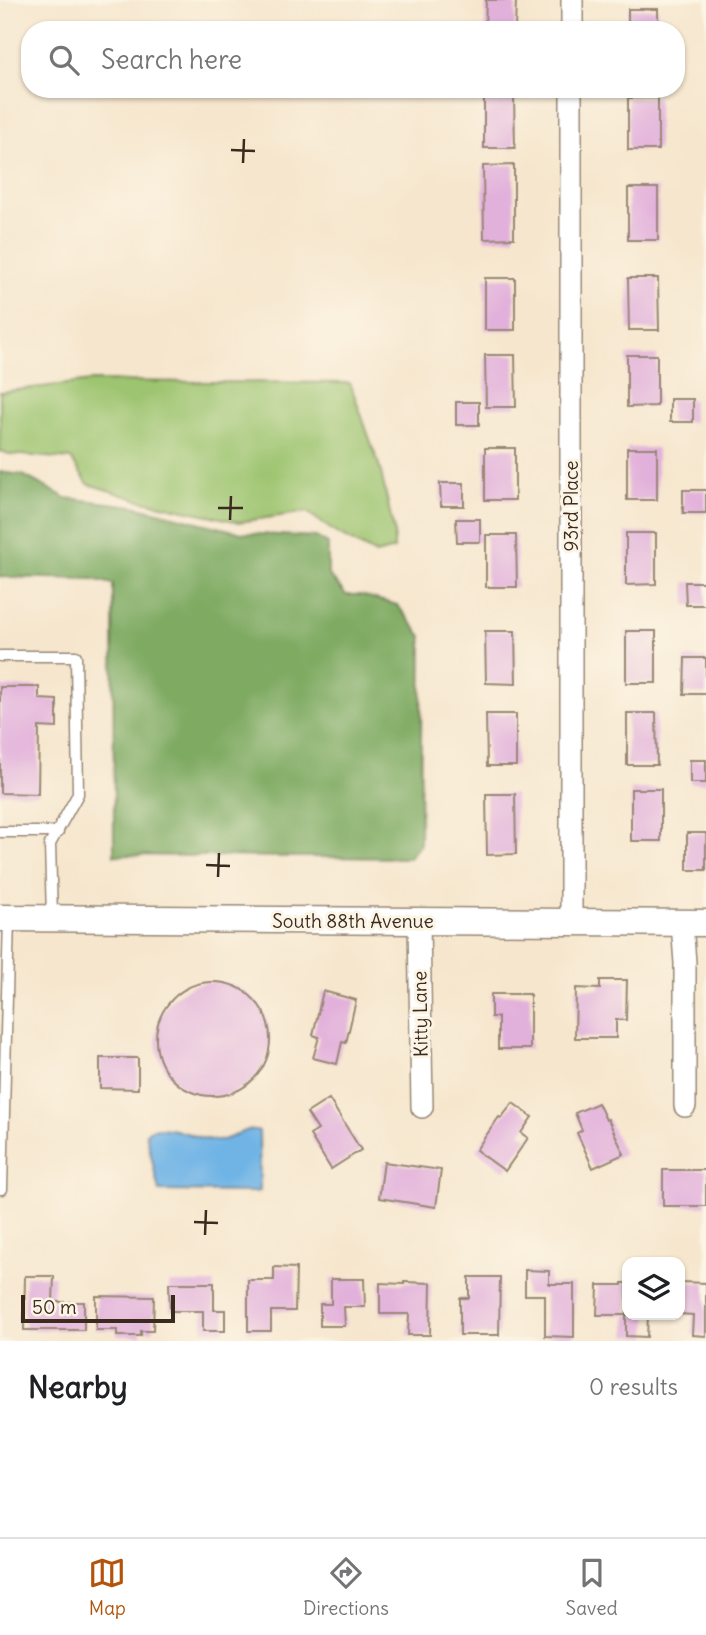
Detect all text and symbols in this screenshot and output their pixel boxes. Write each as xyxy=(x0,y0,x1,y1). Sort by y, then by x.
search box xyxy=(21,21,685,98)
icon: search xyxy=(45,41,83,79)
text: Search here xyxy=(101,43,242,76)
street label: 93rd Place xyxy=(559,461,583,551)
street label: South 88th Avenue xyxy=(272,909,434,933)
street label: Kitty Lane xyxy=(407,971,433,1057)
map controls xyxy=(622,1257,685,1320)
button: layers xyxy=(622,1257,685,1320)
scale bar xyxy=(21,1292,175,1324)
text: 50 m xyxy=(32,1295,77,1319)
text: Nearby xyxy=(28,1368,128,1406)
text: 0 results xyxy=(589,1372,678,1401)
tab: Map xyxy=(88,1554,126,1620)
tab: Directions xyxy=(303,1554,389,1620)
tab: Saved xyxy=(566,1554,618,1620)

